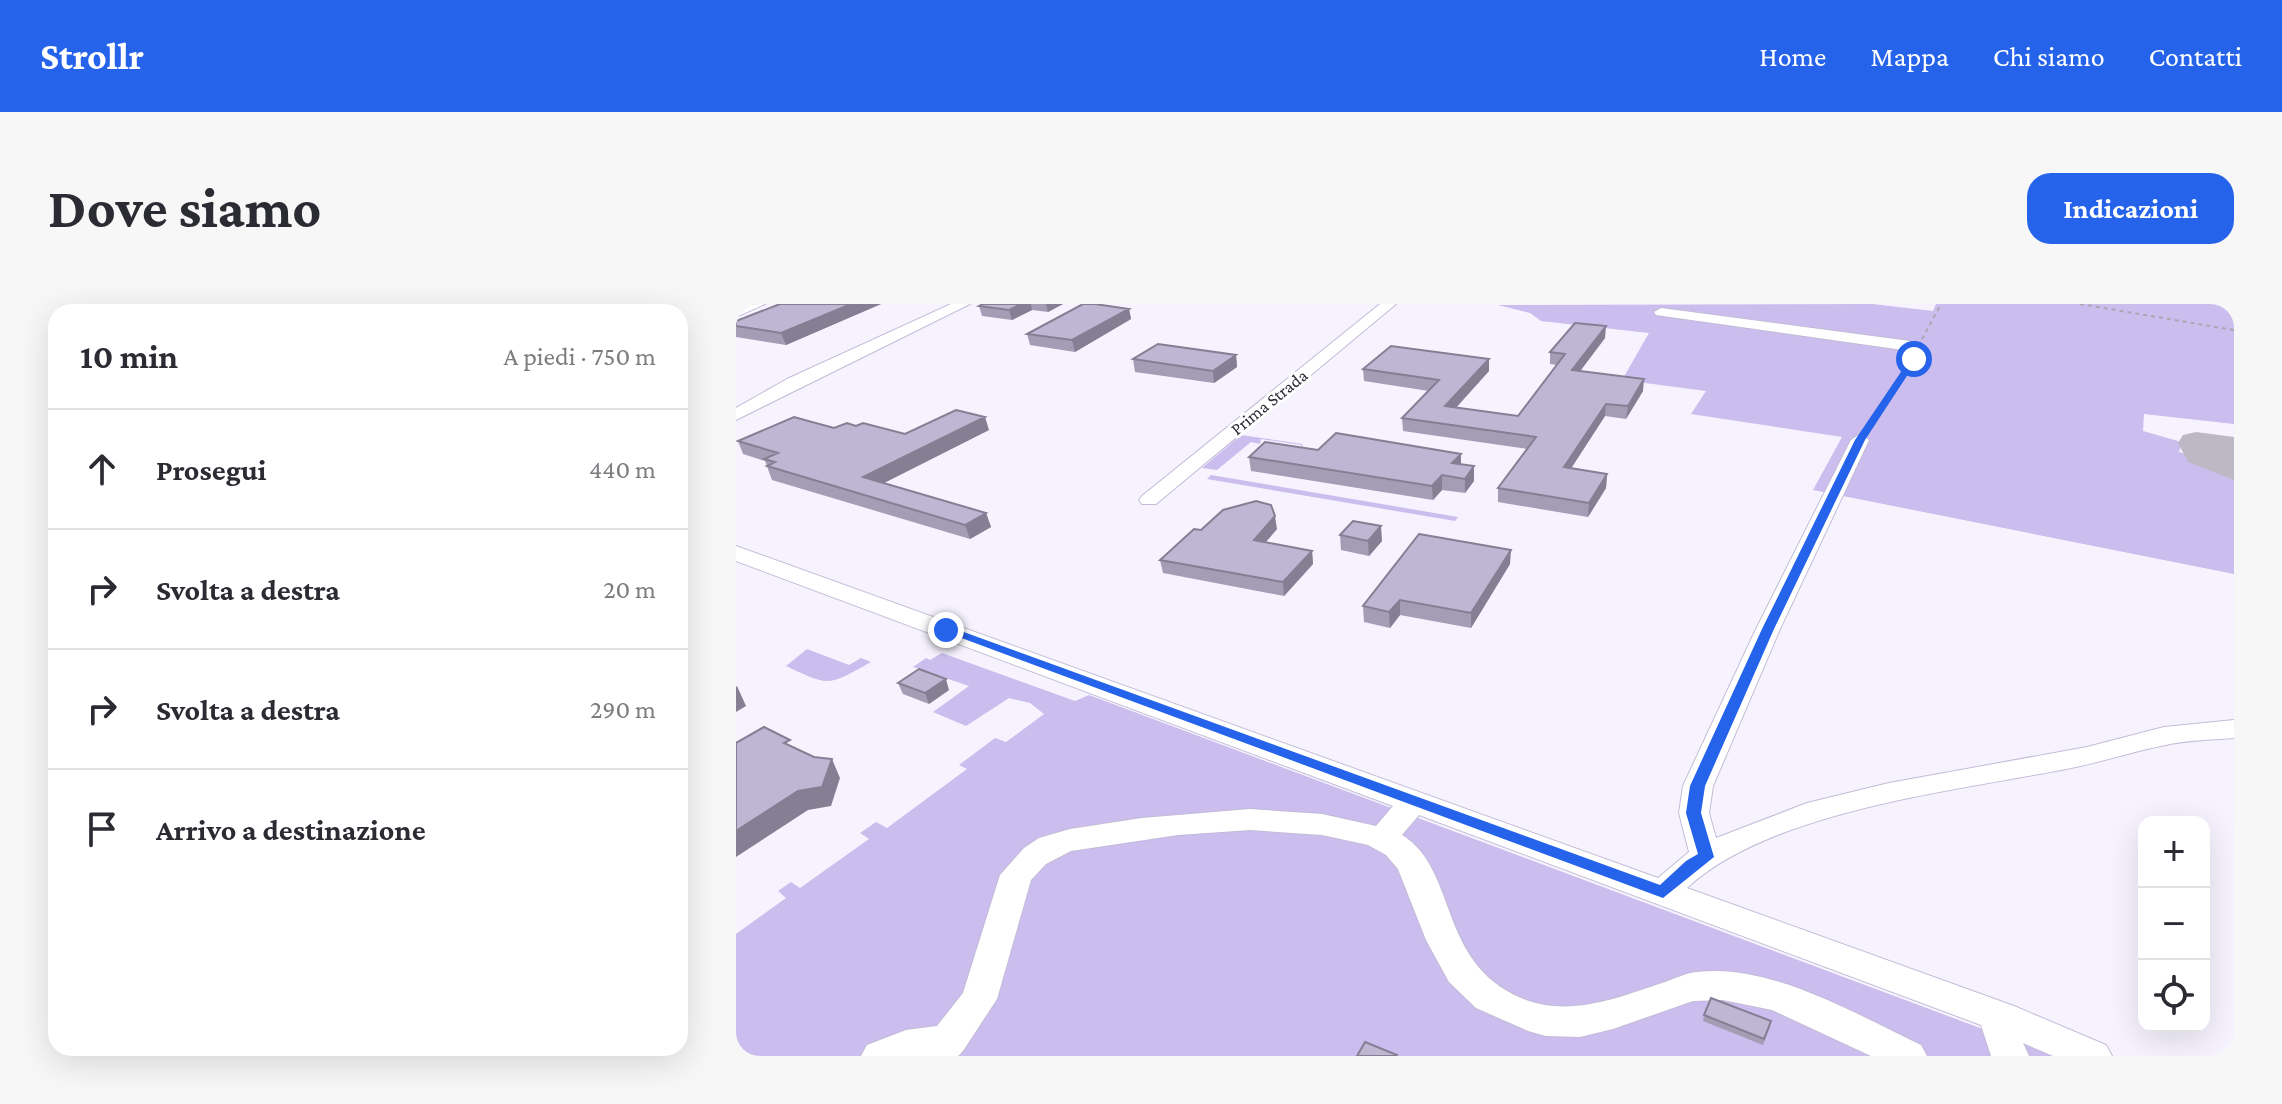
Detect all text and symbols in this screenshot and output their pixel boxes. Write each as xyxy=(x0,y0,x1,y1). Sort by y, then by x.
text: Strollr xyxy=(40,35,144,77)
text: Home xyxy=(1759,41,1826,72)
text: Mappa xyxy=(1870,41,1949,72)
text: Chi siamo xyxy=(1993,41,2105,72)
text: Contatti xyxy=(2149,41,2242,72)
button: Indicazioni xyxy=(2027,173,2234,244)
text: Dove siamo xyxy=(48,177,321,239)
text: 10 min xyxy=(80,338,178,375)
route start xyxy=(1896,341,1932,377)
text: A piedi · 750 m xyxy=(504,342,656,371)
street label: Prima Strada xyxy=(1227,365,1311,439)
icon: ahead xyxy=(80,447,124,491)
text: Prosegui xyxy=(156,453,267,486)
text: 440 m xyxy=(589,455,656,484)
icon: right xyxy=(80,567,124,611)
text: Svolta a destra xyxy=(156,573,340,606)
text: 20 m xyxy=(603,575,656,604)
route end xyxy=(928,612,964,648)
icon: right xyxy=(80,687,124,731)
text: Svolta a destra xyxy=(156,693,340,726)
text: 290 m xyxy=(590,695,656,724)
icon: arrive xyxy=(80,807,124,851)
text: Arrivo a destinazione xyxy=(156,813,426,846)
map controls xyxy=(2138,816,2210,1032)
button: + xyxy=(2138,816,2210,888)
button: − xyxy=(2138,888,2210,960)
button: locate xyxy=(2138,960,2210,1032)

